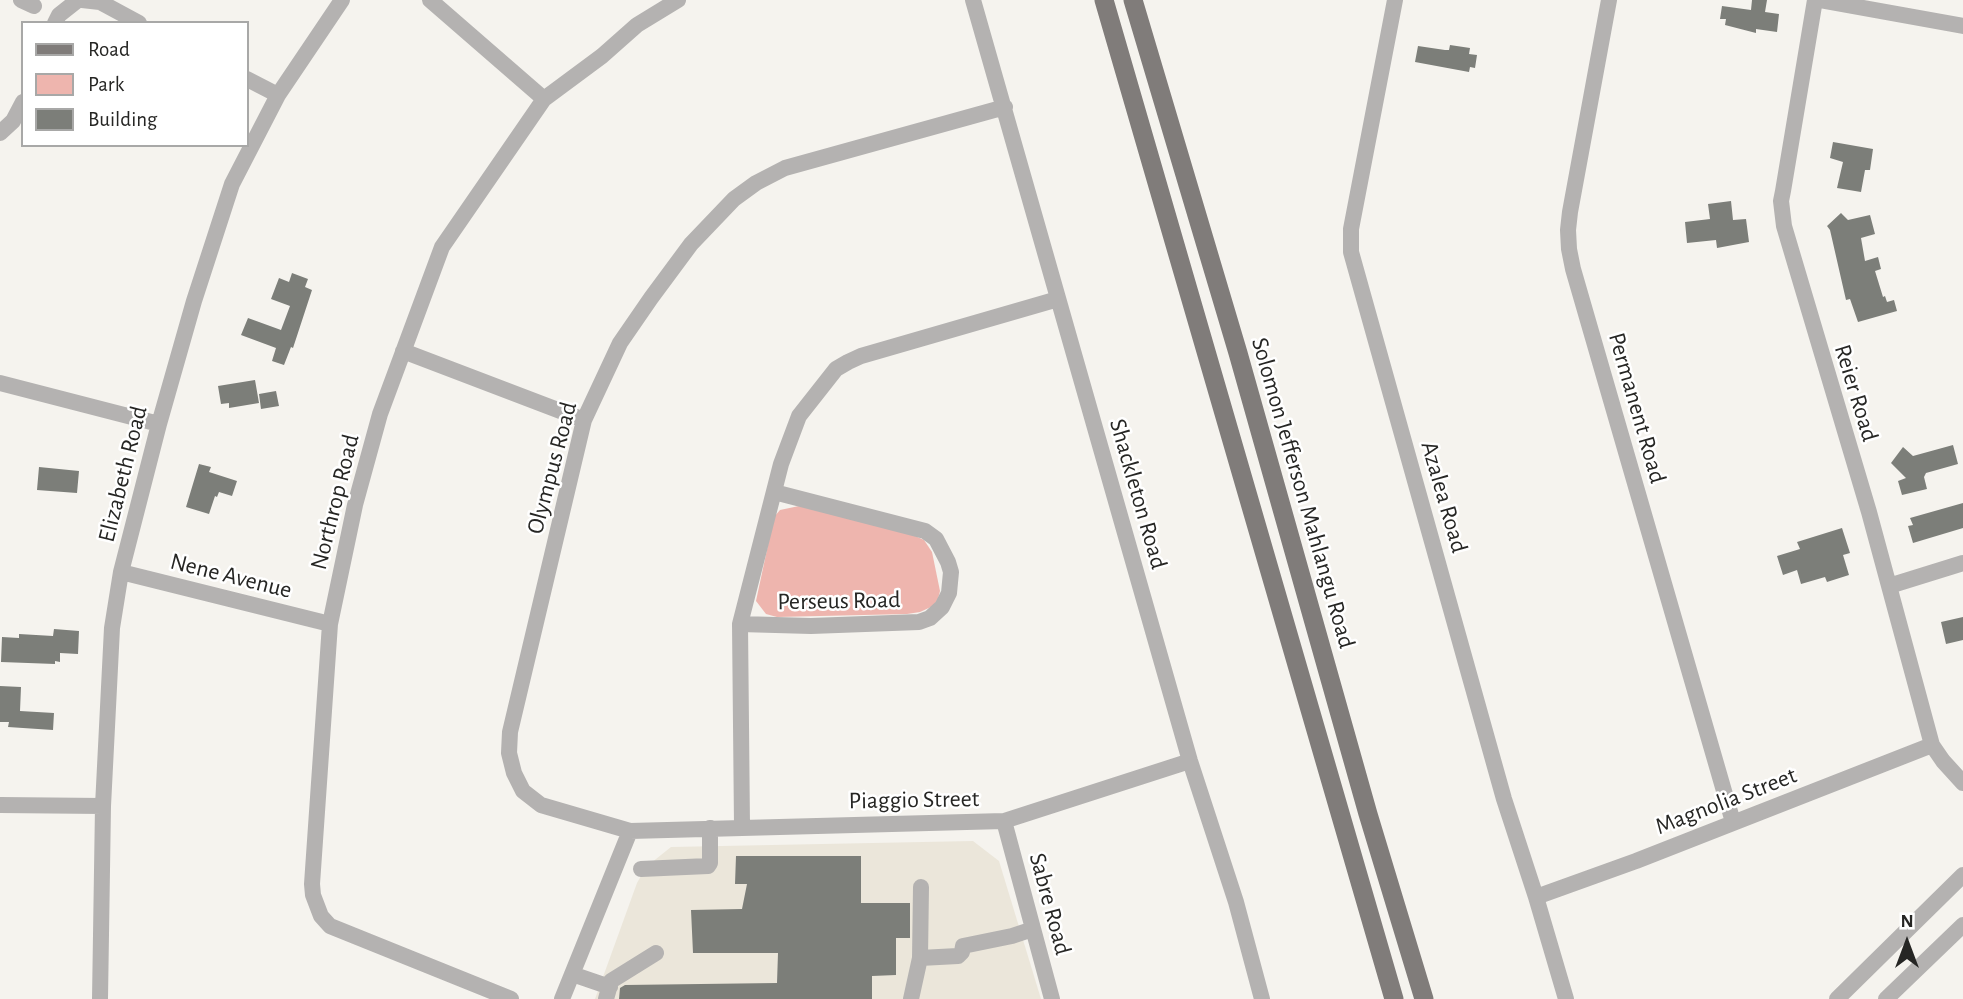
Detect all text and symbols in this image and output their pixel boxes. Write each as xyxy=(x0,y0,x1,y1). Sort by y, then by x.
legend xyxy=(21,21,248,147)
text: Road xyxy=(88,39,130,60)
text: Park xyxy=(88,74,124,95)
text: Building xyxy=(88,109,157,130)
street label: Permanent Road xyxy=(1602,329,1672,487)
street label: Solomon Jefferson Mahlangu Road xyxy=(1245,334,1361,652)
street label: Reier Road xyxy=(1828,341,1884,445)
street label: Olympus Road xyxy=(521,399,583,537)
street label: Elizabeth Road xyxy=(92,403,154,545)
street label: Shackleton Road xyxy=(1103,416,1173,572)
street label: Northrop Road xyxy=(304,431,366,573)
street label: Azalea Road xyxy=(1414,438,1474,556)
street label: Nene Avenue xyxy=(167,547,295,605)
street label: Perseus Road xyxy=(777,586,901,616)
street label: Magnolia Street xyxy=(1651,761,1801,841)
street label: Piaggio Street xyxy=(848,784,980,816)
street label: Sabre Road xyxy=(1023,850,1077,958)
north arrow xyxy=(1872,908,1942,978)
text: N xyxy=(1900,912,1914,931)

